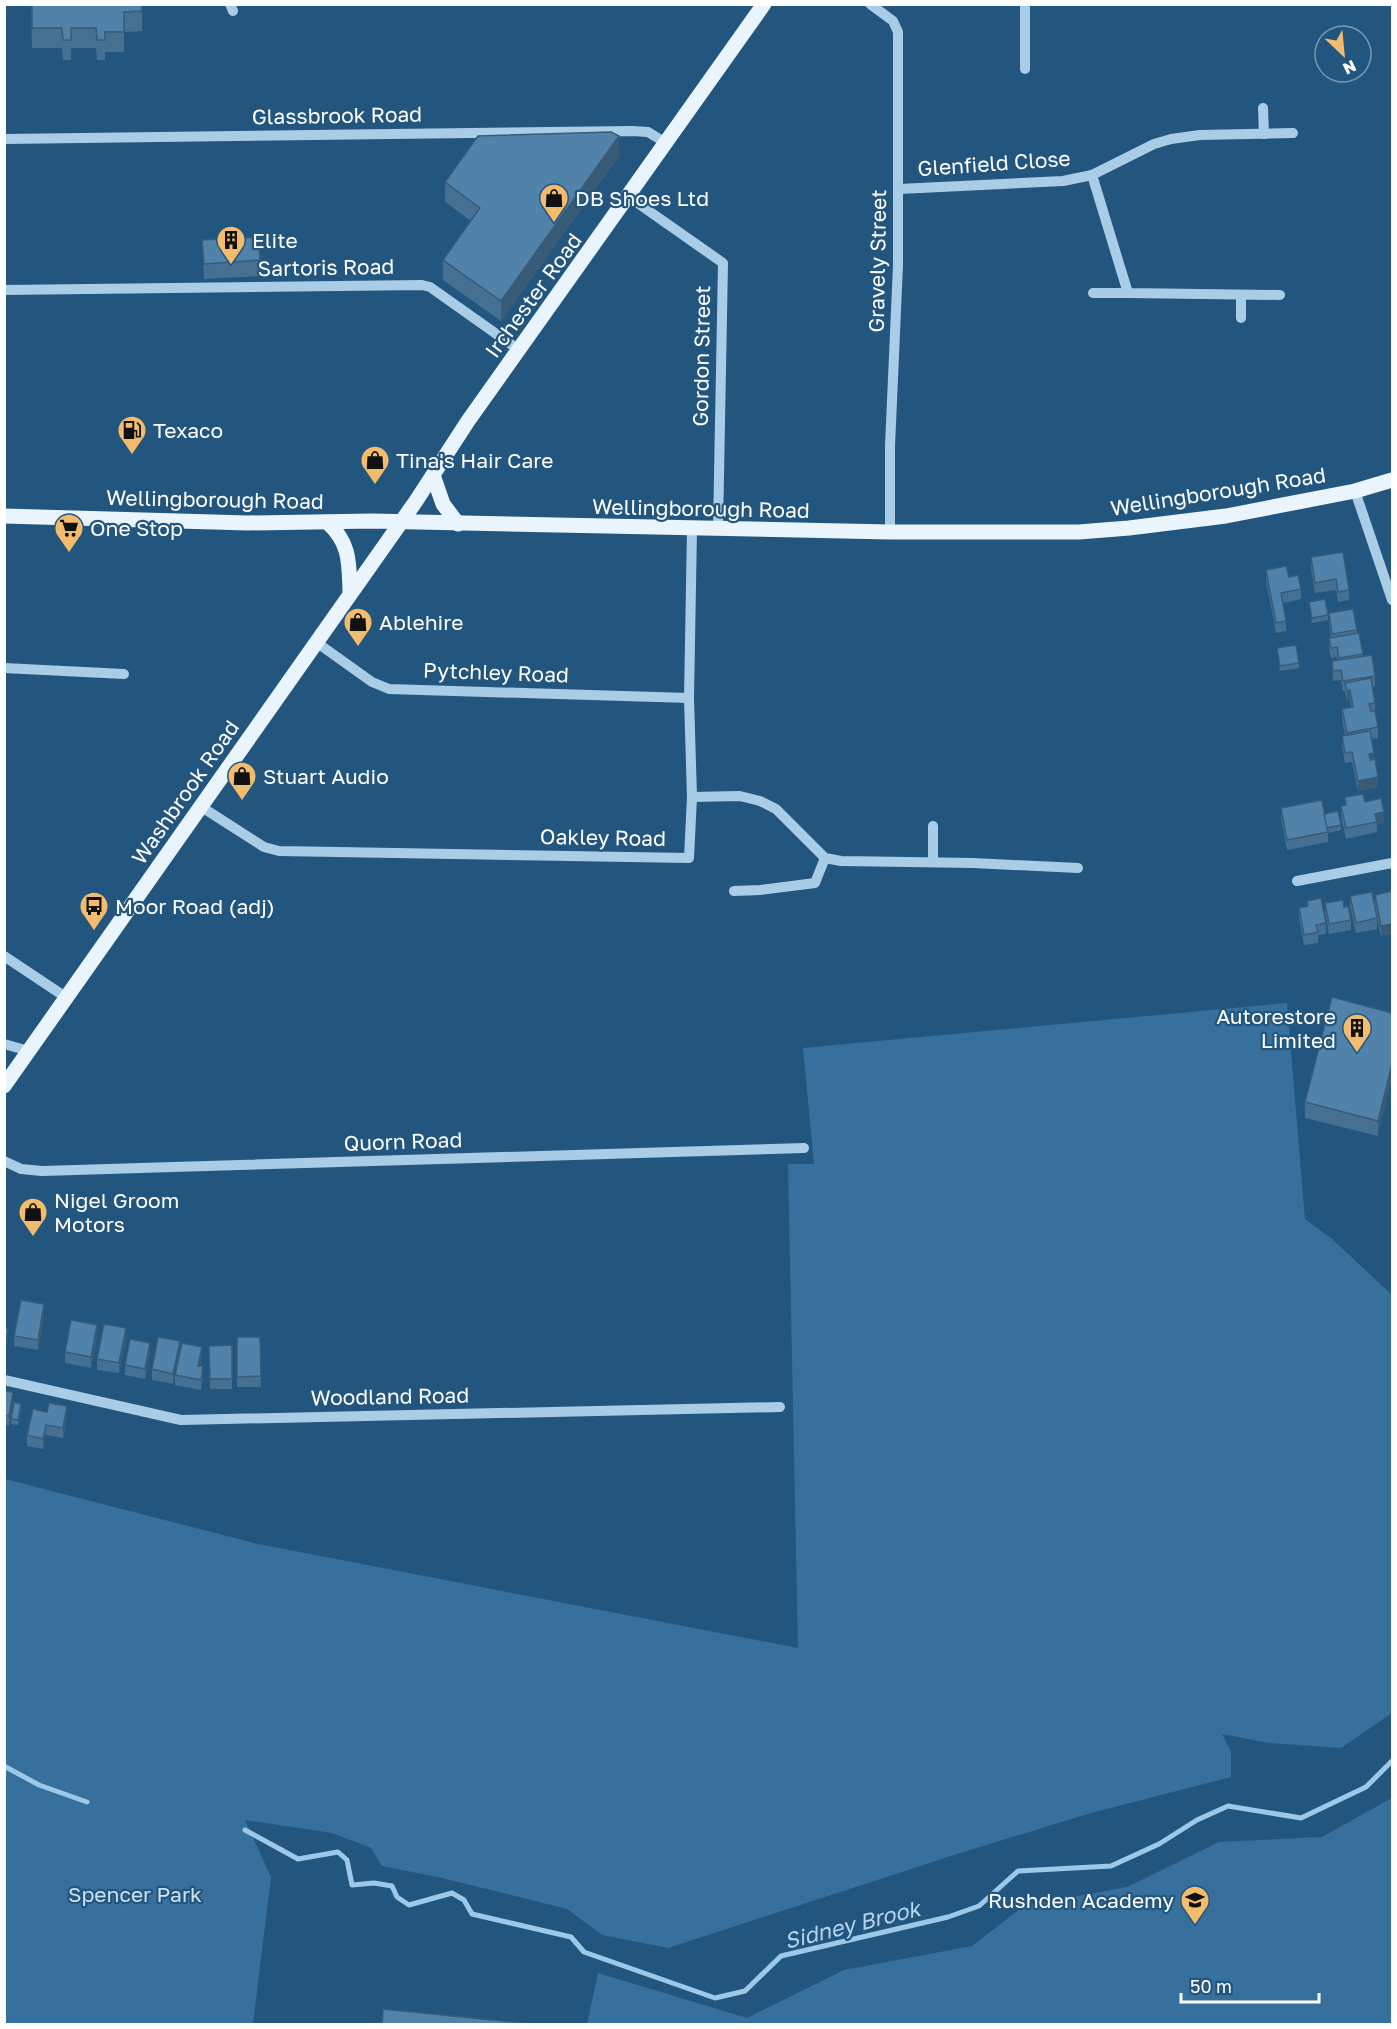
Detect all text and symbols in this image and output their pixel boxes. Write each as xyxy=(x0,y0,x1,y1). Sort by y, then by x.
north arrow xyxy=(1313,24,1373,84)
text: N xyxy=(1340,56,1359,79)
street label: Glassbrook Road xyxy=(252,101,422,129)
street label: Glenfield Close xyxy=(917,145,1071,181)
shop icon: DB Shoes Ltd xyxy=(538,182,570,224)
place label: DB Shoes Ltd xyxy=(575,185,709,211)
street label: Gravely Street xyxy=(863,189,891,333)
building icon: Elite xyxy=(215,224,247,266)
place label: Elite xyxy=(252,227,298,253)
street label: Irchester Road xyxy=(479,228,587,362)
street label: Sartoris Road xyxy=(258,253,394,281)
street label: Gordon Street xyxy=(687,285,715,427)
fuel station icon: Texaco xyxy=(116,414,148,456)
place label: Texaco xyxy=(153,417,223,443)
shop icon: Tina's Hair Care xyxy=(359,444,391,486)
place label: Tina's Hair Care xyxy=(396,447,553,473)
street label: Wellingborough Road xyxy=(1108,461,1328,521)
street label: Wellingborough Road xyxy=(106,484,324,514)
street label: Wellingborough Road xyxy=(592,493,810,523)
supermarket icon: One Stop xyxy=(53,512,85,554)
place label: One Stop xyxy=(90,515,183,541)
shop icon: Ablehire xyxy=(342,606,374,648)
place label: Ablehire xyxy=(379,609,463,635)
street label: Pytchley Road xyxy=(423,656,569,688)
street label: Washbrook Road xyxy=(126,715,244,869)
shop icon: Stuart Audio xyxy=(226,760,258,802)
place label: Stuart Audio xyxy=(263,763,389,789)
street label: Oakley Road xyxy=(540,823,666,851)
bus stop icon: Moor Road (adj) xyxy=(78,890,110,932)
place label: Moor Road (adj) xyxy=(115,893,275,919)
place label: Autorestore Limited xyxy=(1216,1003,1336,1053)
building icon: Autorestore Limited xyxy=(1341,1012,1373,1054)
street label: Quorn Road xyxy=(343,1126,463,1156)
place label: Nigel Groom Motors xyxy=(54,1187,179,1237)
shop icon: Nigel Groom Motors xyxy=(17,1196,49,1238)
street label: Woodland Road xyxy=(311,1382,469,1410)
park label: Spencer Park xyxy=(68,1881,202,1907)
school or university icon: Rushden Academy xyxy=(1179,1884,1211,1926)
place label: Rushden Academy xyxy=(988,1887,1174,1913)
water label: Sidney Brook xyxy=(781,1893,925,1954)
scale bar xyxy=(1181,1966,1319,2004)
text: 50 m xyxy=(1190,1975,1232,1997)

